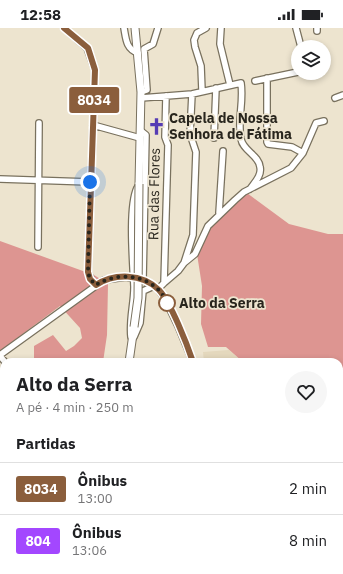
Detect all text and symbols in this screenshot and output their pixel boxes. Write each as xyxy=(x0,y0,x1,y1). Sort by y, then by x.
text: 12:58 xyxy=(20,5,61,24)
map controls xyxy=(291,40,331,80)
button: layers xyxy=(291,40,331,80)
line badge: 8034 xyxy=(66,87,122,113)
text: 8034 xyxy=(77,91,111,109)
place label: Capela de Nossa Senhora de Fátima xyxy=(169,109,292,143)
church icon: Capela de Nossa Senhora de Fátima xyxy=(146,116,166,136)
street label: Rua das Flores xyxy=(144,147,164,240)
your location xyxy=(80,172,100,192)
marker: Alto da Serra xyxy=(158,294,176,312)
place label: Alto da Serra xyxy=(179,294,265,312)
button: heart xyxy=(285,371,327,413)
text: Alto da Serra xyxy=(16,372,132,396)
text: A pé · 4 min · 250 m xyxy=(16,399,134,416)
text: Partidas xyxy=(16,434,76,453)
text: Ônibus xyxy=(78,471,127,490)
text: 2 min xyxy=(289,479,327,498)
text: 8034 xyxy=(24,480,58,498)
text: 13:00 xyxy=(78,490,113,507)
text: Ônibus xyxy=(72,523,122,542)
text: 8 min xyxy=(289,531,327,550)
text: 804 xyxy=(25,532,51,550)
text: 13:06 xyxy=(72,542,107,559)

